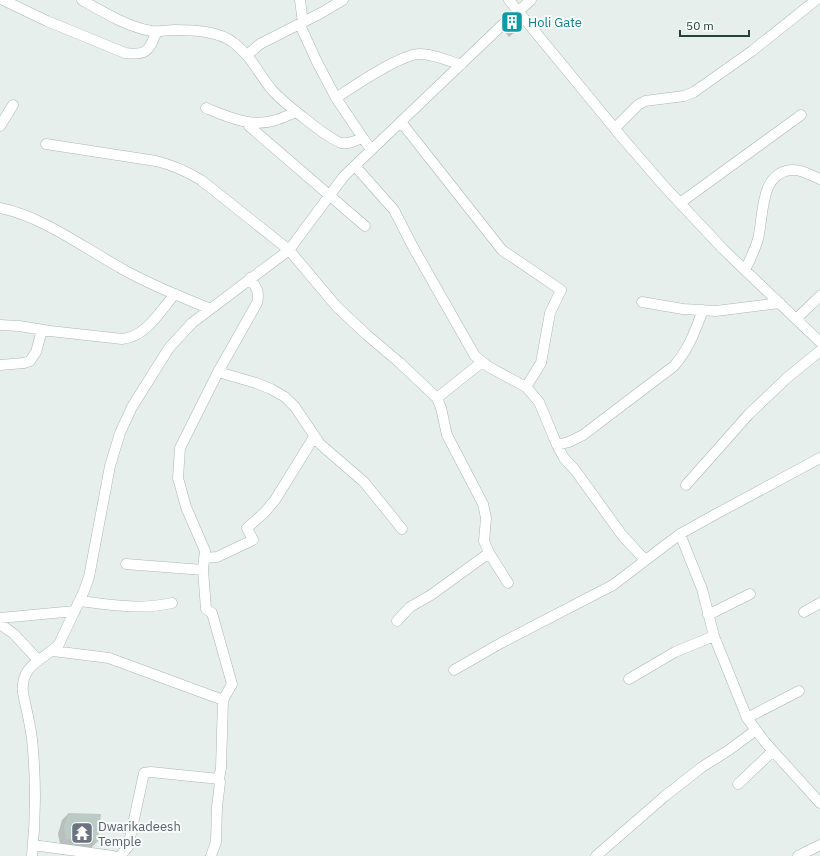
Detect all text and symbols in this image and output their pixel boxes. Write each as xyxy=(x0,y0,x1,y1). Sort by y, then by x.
building icon: Holi Gate xyxy=(499,9,525,35)
scale bar xyxy=(680,12,749,38)
place label: Holi Gate xyxy=(528,14,582,31)
text: 50 m xyxy=(686,18,714,33)
place label: Dwarikadeesh Temple xyxy=(98,818,181,850)
temple icon: Dwarikadeesh Temple xyxy=(69,820,95,846)

